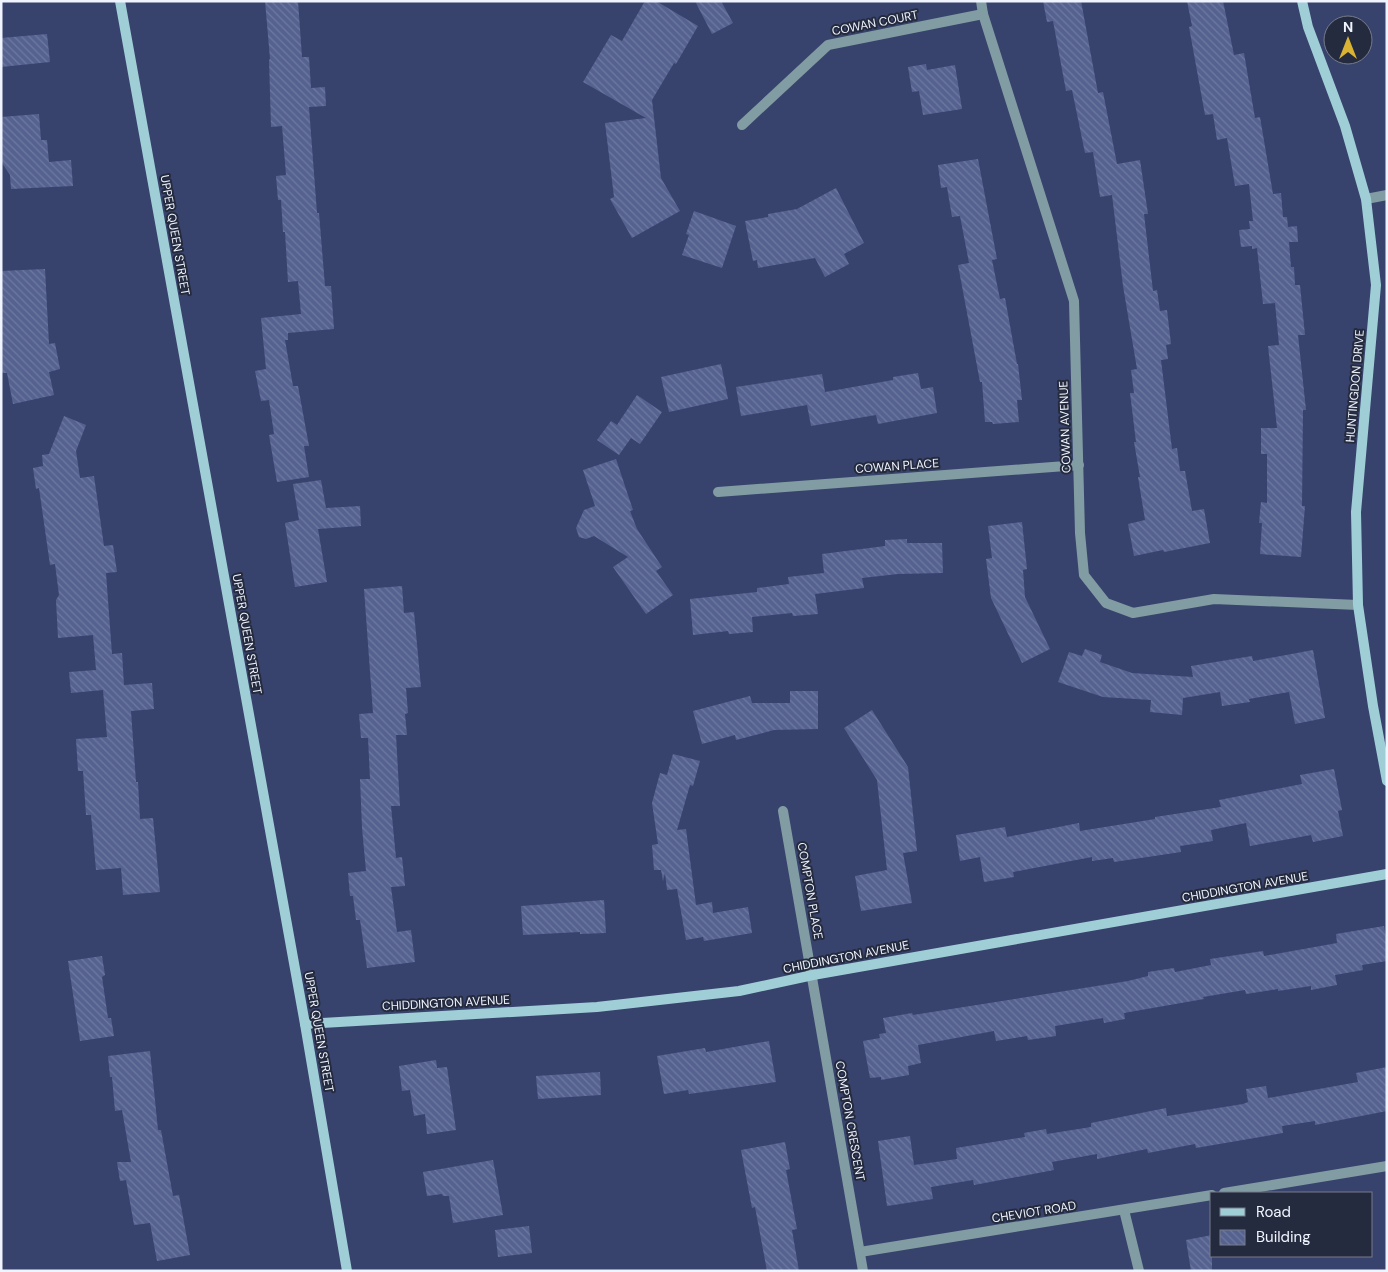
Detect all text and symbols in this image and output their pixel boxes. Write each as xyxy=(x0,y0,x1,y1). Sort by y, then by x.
street label: COWAN COURT xyxy=(831,7,920,39)
north arrow xyxy=(1323,15,1373,65)
text: N xyxy=(1343,18,1353,36)
street label: UPPER QUEEN STREET xyxy=(157,174,194,297)
street label: HUNTINGDON DRIVE xyxy=(1342,329,1368,443)
street label: COWAN AVENUE xyxy=(1055,380,1075,473)
street label: COWAN PLACE xyxy=(855,455,940,477)
street label: UPPER QUEEN STREET xyxy=(229,573,266,696)
street label: COMPTON PLACE xyxy=(794,841,826,941)
street label: CHIDDINGTON AVENUE xyxy=(1181,868,1310,906)
street label: CHIDDINGTON AVENUE xyxy=(782,937,911,977)
street label: UPPER QUEEN STREET xyxy=(301,971,338,1094)
street label: CHIDDINGTON AVENUE xyxy=(382,992,510,1014)
street label: COMPTON CRESCENT xyxy=(832,1060,869,1183)
legend xyxy=(1210,1192,1373,1257)
street label: CHEVIOT ROAD xyxy=(991,1197,1077,1227)
text: Road xyxy=(1256,1202,1291,1222)
text: Building xyxy=(1256,1227,1311,1247)

